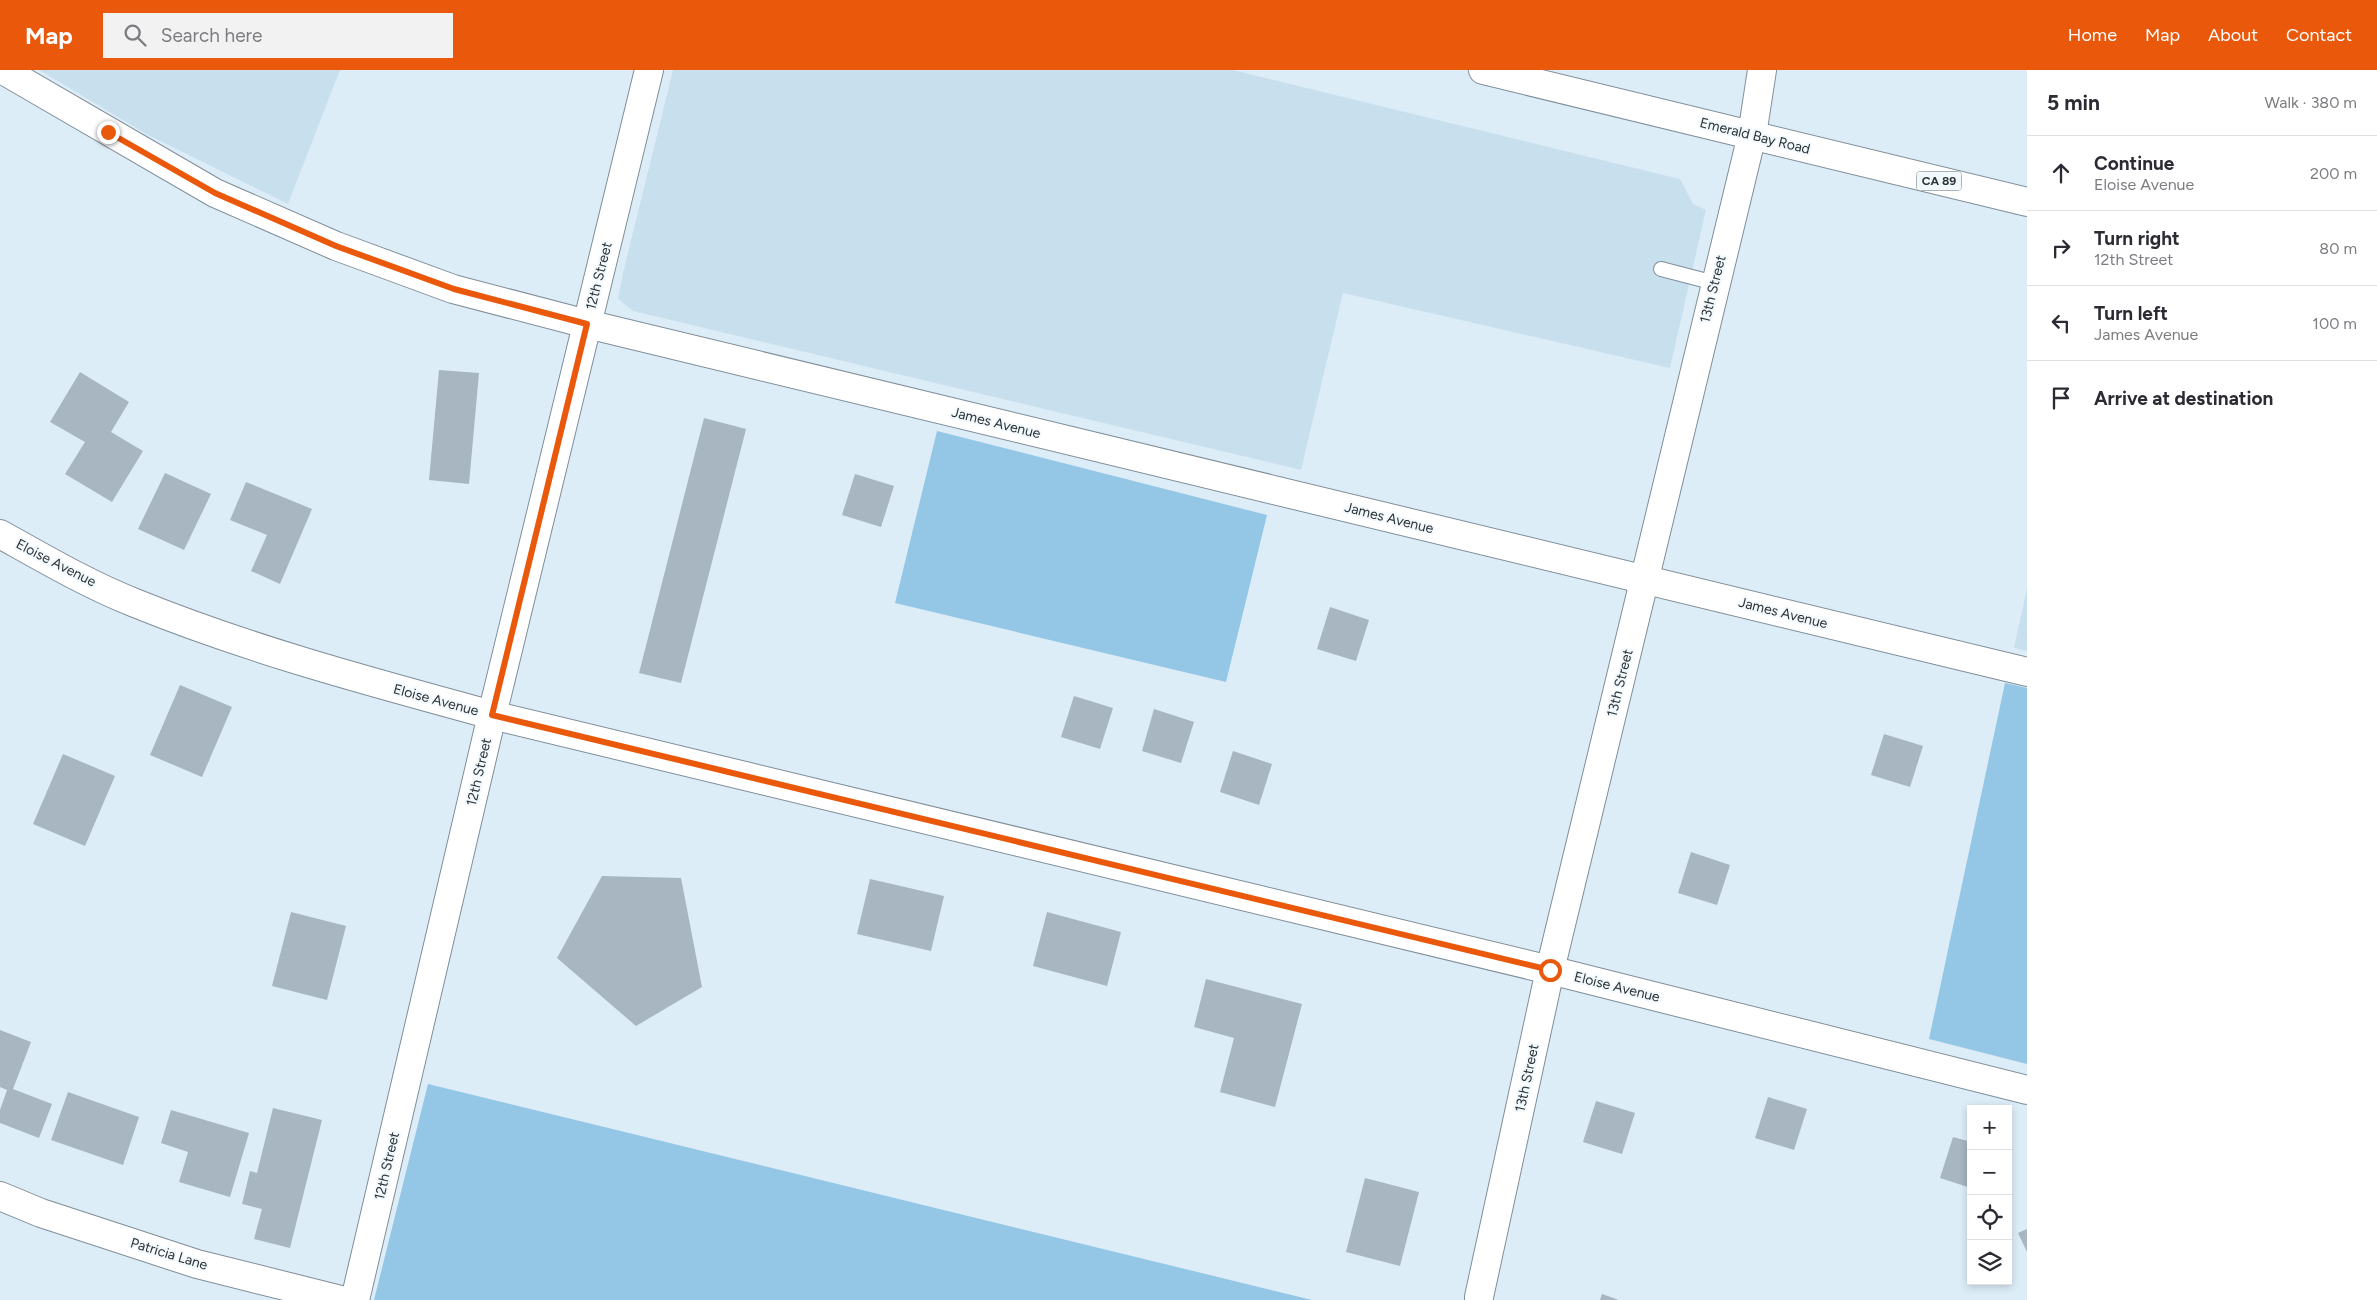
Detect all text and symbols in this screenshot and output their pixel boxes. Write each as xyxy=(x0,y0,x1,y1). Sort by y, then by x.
search box xyxy=(103,13,453,58)
text: Map xyxy=(25,21,73,50)
icon: search xyxy=(121,21,149,49)
text: Search here xyxy=(161,24,262,47)
text: Home xyxy=(2068,24,2117,46)
text: Map xyxy=(2145,24,2180,46)
text: About xyxy=(2208,24,2258,46)
text: Contact xyxy=(2286,24,2352,46)
text: 5 min xyxy=(2047,90,2100,115)
text: Walk · 380 m xyxy=(2265,93,2357,112)
street label: Emerald Bay Road xyxy=(1698,114,1812,158)
route end xyxy=(97,121,120,144)
text: Continue xyxy=(2094,152,2174,175)
icon: ahead xyxy=(2047,159,2075,187)
text: 200 m xyxy=(2310,164,2357,183)
road number: CA 89 xyxy=(1916,172,1962,190)
text: Eloise Avenue xyxy=(2094,175,2194,194)
text: Turn right xyxy=(2094,227,2180,250)
icon: right xyxy=(2047,234,2075,262)
text: 80 m xyxy=(2319,239,2357,258)
street label: 12th Street xyxy=(582,240,616,312)
text: 12th Street xyxy=(2094,250,2173,269)
street label: 13th Street xyxy=(1696,253,1730,325)
text: Turn left xyxy=(2094,302,2168,325)
icon: left xyxy=(2047,309,2075,337)
text: 100 m xyxy=(2312,314,2357,333)
text: James Avenue xyxy=(2094,325,2198,344)
icon: arrive xyxy=(2047,384,2075,412)
text: Arrive at destination xyxy=(2094,387,2273,410)
street label: James Avenue xyxy=(950,404,1043,442)
street label: James Avenue xyxy=(1343,499,1436,537)
street label: Eloise Avenue xyxy=(13,536,99,591)
street label: James Avenue xyxy=(1737,594,1830,632)
street label: 13th Street xyxy=(1603,647,1637,719)
street label: Eloise Avenue xyxy=(391,680,481,720)
street label: 12th Street xyxy=(463,736,495,808)
route start xyxy=(1539,959,1562,982)
street label: Eloise Avenue xyxy=(1572,968,1662,1006)
street label: 13th Street xyxy=(1511,1042,1543,1114)
map controls xyxy=(1967,1105,2012,1285)
button: + xyxy=(1967,1105,2012,1150)
street label: 12th Street xyxy=(371,1130,403,1202)
button: − xyxy=(1967,1150,2012,1195)
button: locate xyxy=(1967,1195,2012,1240)
street label: Patricia Lane xyxy=(128,1234,210,1274)
button: layers xyxy=(1967,1240,2012,1285)

